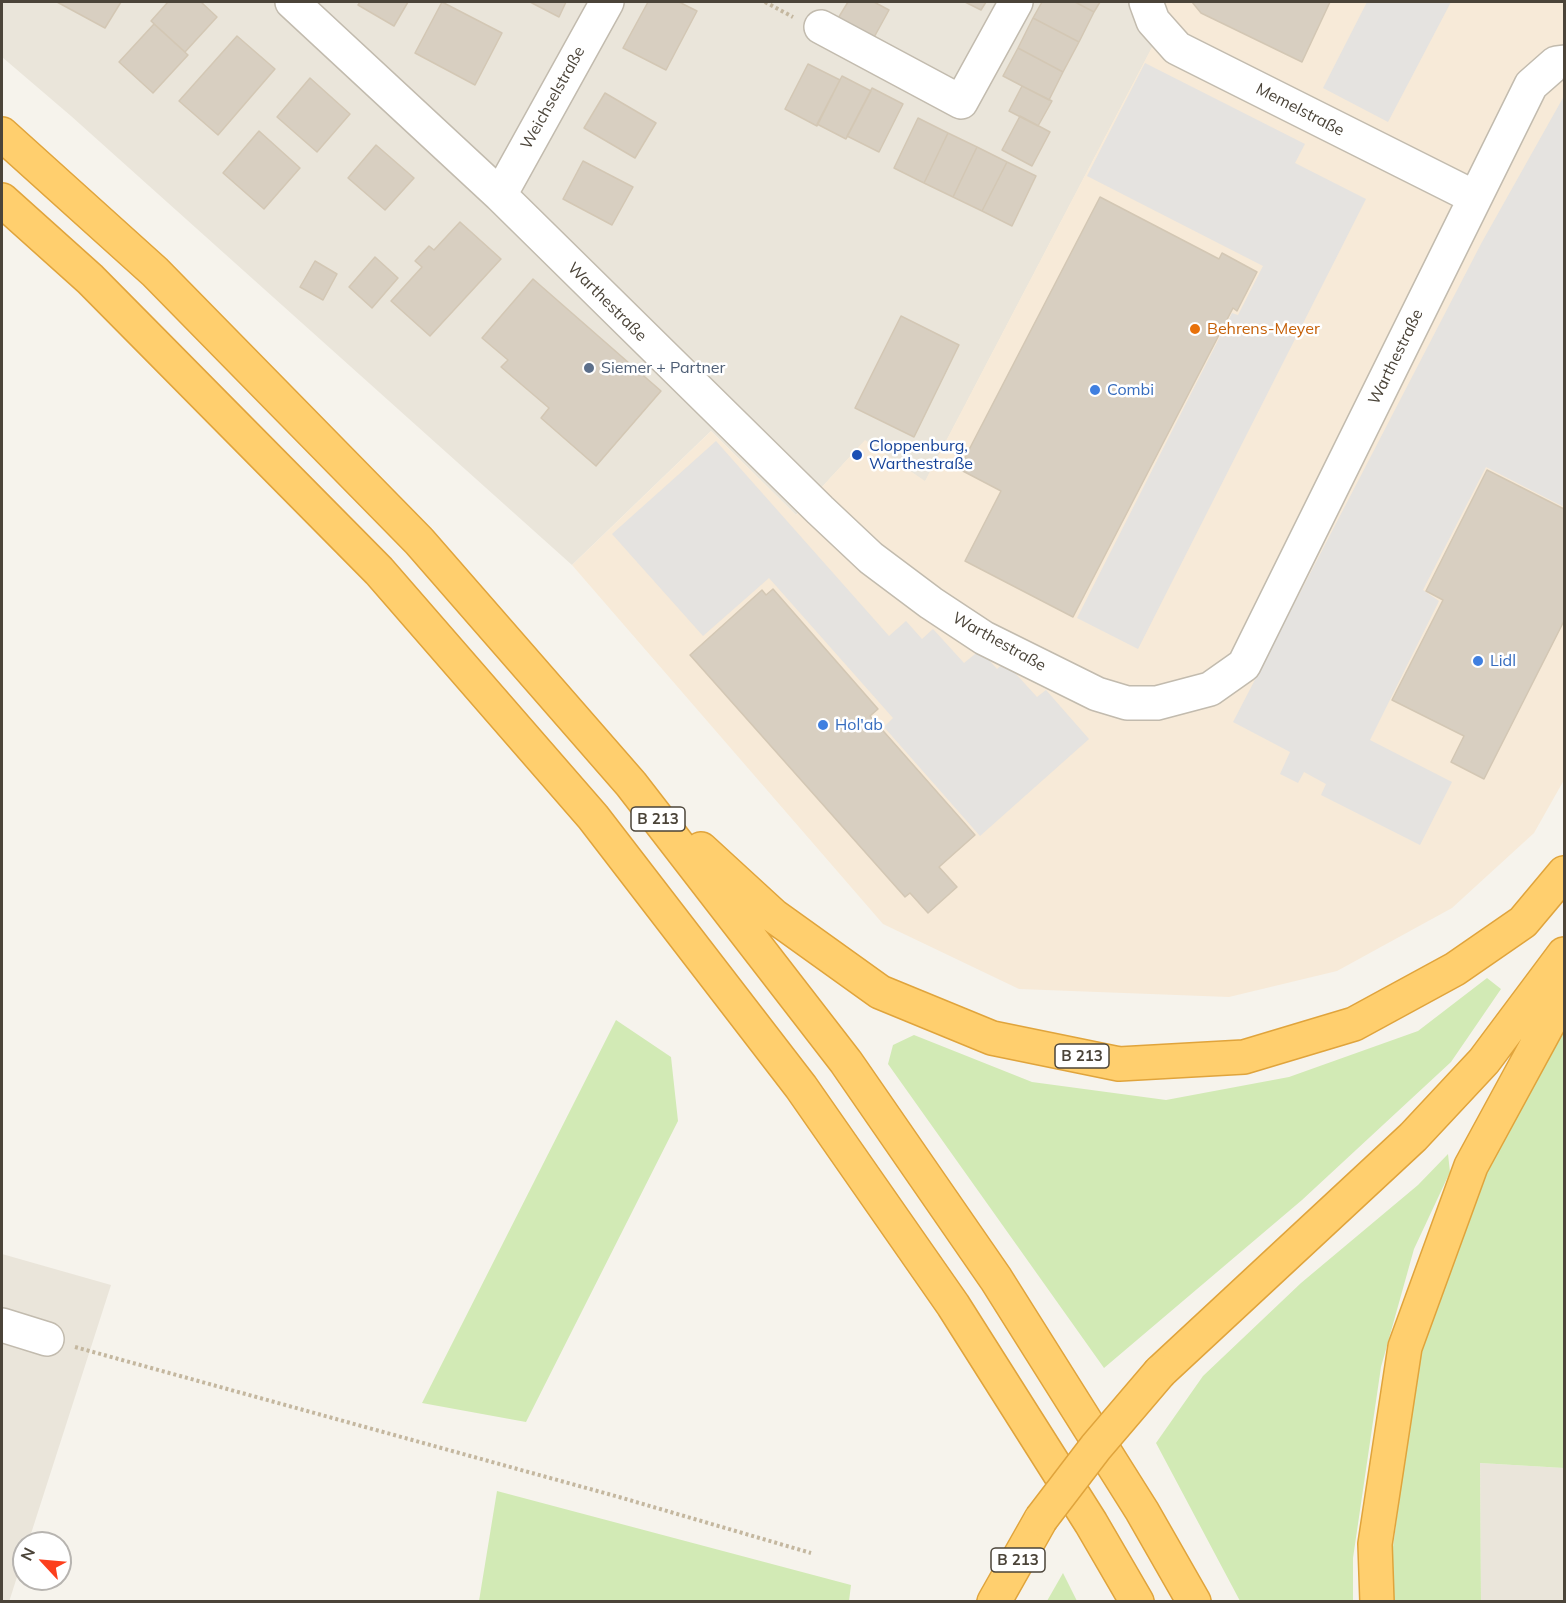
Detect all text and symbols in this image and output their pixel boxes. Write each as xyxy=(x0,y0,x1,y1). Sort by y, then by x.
street label: Weichselstraße xyxy=(517,43,589,153)
street label: Memelstraße xyxy=(1253,80,1347,140)
street label: Warthestraße xyxy=(563,258,651,346)
street label: Warthestraße xyxy=(1365,306,1427,408)
place label: Behrens-Meyer xyxy=(1207,319,1320,339)
marker: Behrens-Meyer xyxy=(1188,322,1202,336)
place label: Siemer + Partner xyxy=(601,358,725,378)
marker: Siemer + Partner xyxy=(582,361,596,375)
place label: Combi xyxy=(1107,380,1154,400)
marker: Combi xyxy=(1088,383,1102,397)
place label: Cloppenburg, Warthestraße xyxy=(869,436,973,474)
marker: Cloppenburg, Warthestraße xyxy=(850,448,864,462)
street label: Warthestraße xyxy=(949,608,1049,676)
place label: Lidl xyxy=(1490,651,1516,671)
marker: Lidl xyxy=(1471,654,1485,668)
place label: Hol'ab xyxy=(835,715,883,735)
marker: Hol'ab xyxy=(816,718,830,732)
road number: B 213 xyxy=(631,807,685,831)
road number: B 213 xyxy=(1055,1044,1109,1068)
north arrow xyxy=(12,1531,72,1591)
text: N xyxy=(16,1544,39,1564)
road number: B 213 xyxy=(991,1548,1045,1572)

